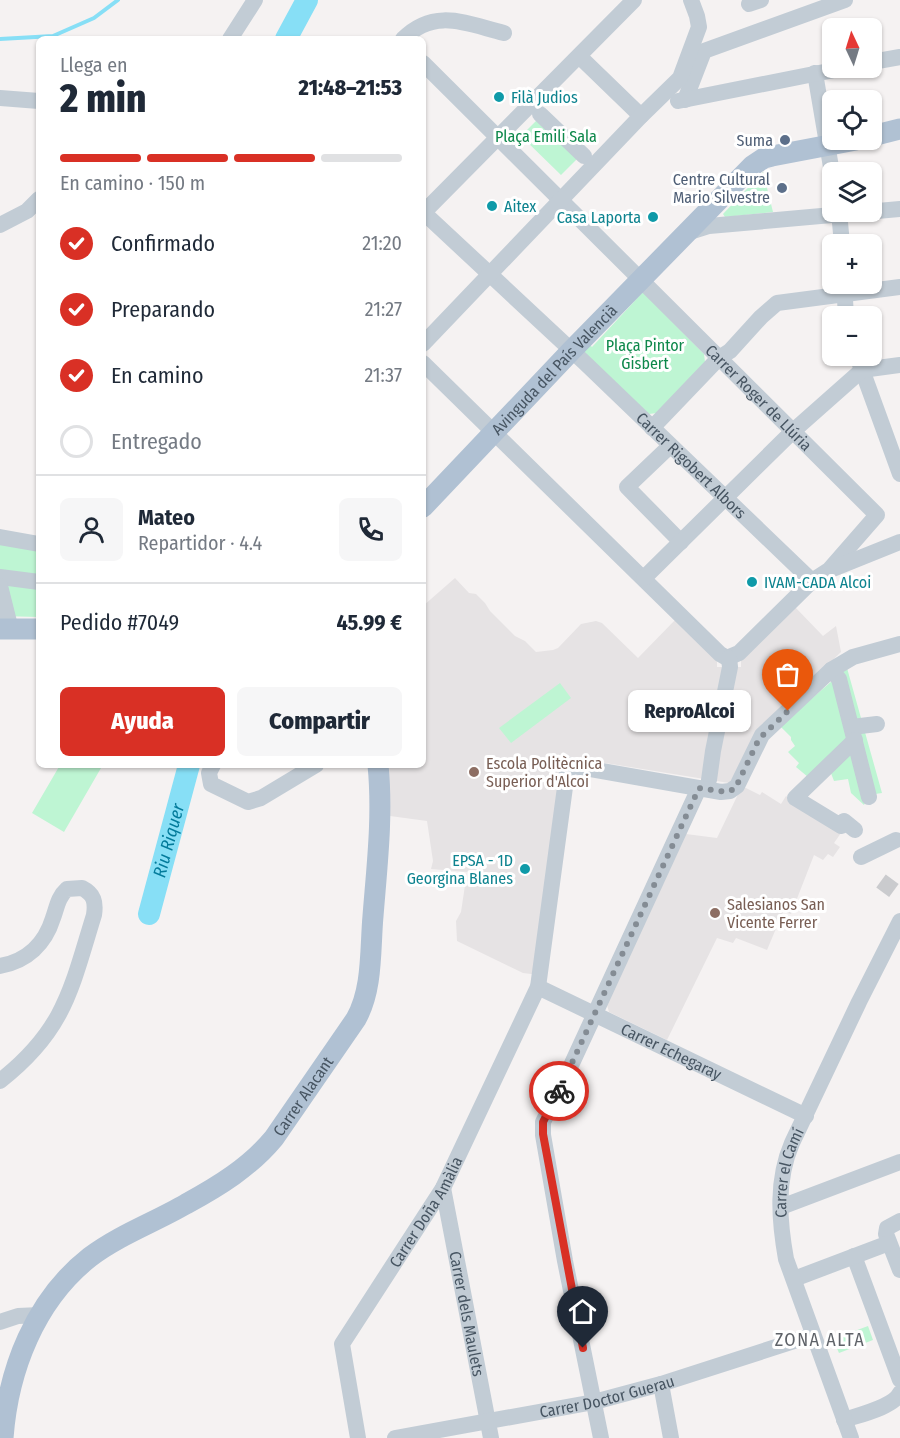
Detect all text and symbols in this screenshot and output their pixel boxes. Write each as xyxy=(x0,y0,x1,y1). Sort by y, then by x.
north arrow xyxy=(822,18,882,78)
map controls xyxy=(822,18,882,366)
text: Llega en xyxy=(60,53,128,77)
text: 21:48–21:53 xyxy=(298,74,402,101)
text: 2 min xyxy=(60,76,146,122)
place label: Filà Judios xyxy=(511,88,578,107)
marker: Filà Judios xyxy=(492,90,506,104)
button: locate xyxy=(822,90,882,150)
park label: Plaça Emili Sala xyxy=(495,127,597,146)
place label: Suma xyxy=(737,131,773,150)
marker: Suma xyxy=(778,133,792,147)
button: layers xyxy=(822,162,882,222)
place label: Centre Cultural Mario Silvestre xyxy=(673,170,770,207)
text: En camino · 150 m xyxy=(60,171,205,195)
marker: Centre Cultural Mario Silvestre xyxy=(775,181,789,195)
place label: Aitex xyxy=(504,197,536,216)
marker: Aitex xyxy=(485,199,499,213)
place label: Casa Laporta xyxy=(557,208,641,227)
marker: Casa Laporta xyxy=(646,210,660,224)
icon: check xyxy=(60,227,93,260)
text: Confirmado xyxy=(111,230,215,257)
text: 21:20 xyxy=(362,231,402,255)
button: + xyxy=(822,234,882,294)
icon: check xyxy=(60,293,93,326)
text: Preparando xyxy=(111,296,215,323)
text: 21:27 xyxy=(365,297,402,321)
street label: Avinguda del País Valencià xyxy=(487,300,621,438)
button: − xyxy=(822,306,882,366)
park label: Plaça Pintor Gisbert xyxy=(606,336,685,373)
street label: Carrer Roger de Llúria xyxy=(702,340,816,455)
icon: check xyxy=(60,359,93,392)
text: En camino xyxy=(111,362,203,389)
text: 21:37 xyxy=(364,363,402,387)
street label: Carrer Rigobert Albors xyxy=(633,408,750,522)
text: Entregado xyxy=(111,428,202,455)
button: person xyxy=(60,498,123,561)
button: phone xyxy=(339,498,402,561)
text: Mateo xyxy=(138,504,195,531)
text: Repartidor · 4.4 xyxy=(138,531,262,555)
place label: IVAM-CADA Alcoi xyxy=(764,573,871,592)
marker: IVAM-CADA Alcoi xyxy=(745,575,759,589)
text: Pedido #7049 xyxy=(60,609,179,636)
text: 45.99 € xyxy=(336,609,402,636)
pin xyxy=(762,649,813,711)
icon: bag xyxy=(771,658,804,691)
button: Ayuda xyxy=(60,687,225,756)
button: Compartir xyxy=(237,687,402,756)
callout: ReproAlcoi xyxy=(629,690,752,732)
text: ReproAlcoi xyxy=(644,699,735,723)
place label: Escola Politècnica Superior d'Alcoi xyxy=(486,754,602,791)
marker: Escola Politècnica Superior d'Alcoi xyxy=(467,765,481,779)
water label: Riu Riquer xyxy=(148,801,189,880)
place label: EPSA - 1D Georgina Blanes xyxy=(407,851,513,888)
marker: EPSA - 1D Georgina Blanes xyxy=(518,862,532,876)
place label: Salesianos San Vicente Ferrer xyxy=(727,895,825,932)
marker: Salesianos San Vicente Ferrer xyxy=(708,906,722,920)
street label: Carrer Echegaray xyxy=(618,1019,725,1084)
street label: Carrer Alacant xyxy=(269,1052,337,1139)
courier xyxy=(529,1061,589,1121)
icon: bike xyxy=(543,1075,576,1108)
street label: Carrer el Camí xyxy=(771,1125,807,1218)
street label: Carrer Doña Amàlia xyxy=(385,1153,466,1271)
street label: Carrer dels Maulets xyxy=(446,1250,488,1378)
pin xyxy=(557,1286,608,1348)
icon: home xyxy=(566,1295,599,1328)
district label: ZONA ALTA xyxy=(775,1329,865,1351)
street label: Carrer Doctor Guerau xyxy=(538,1371,677,1421)

